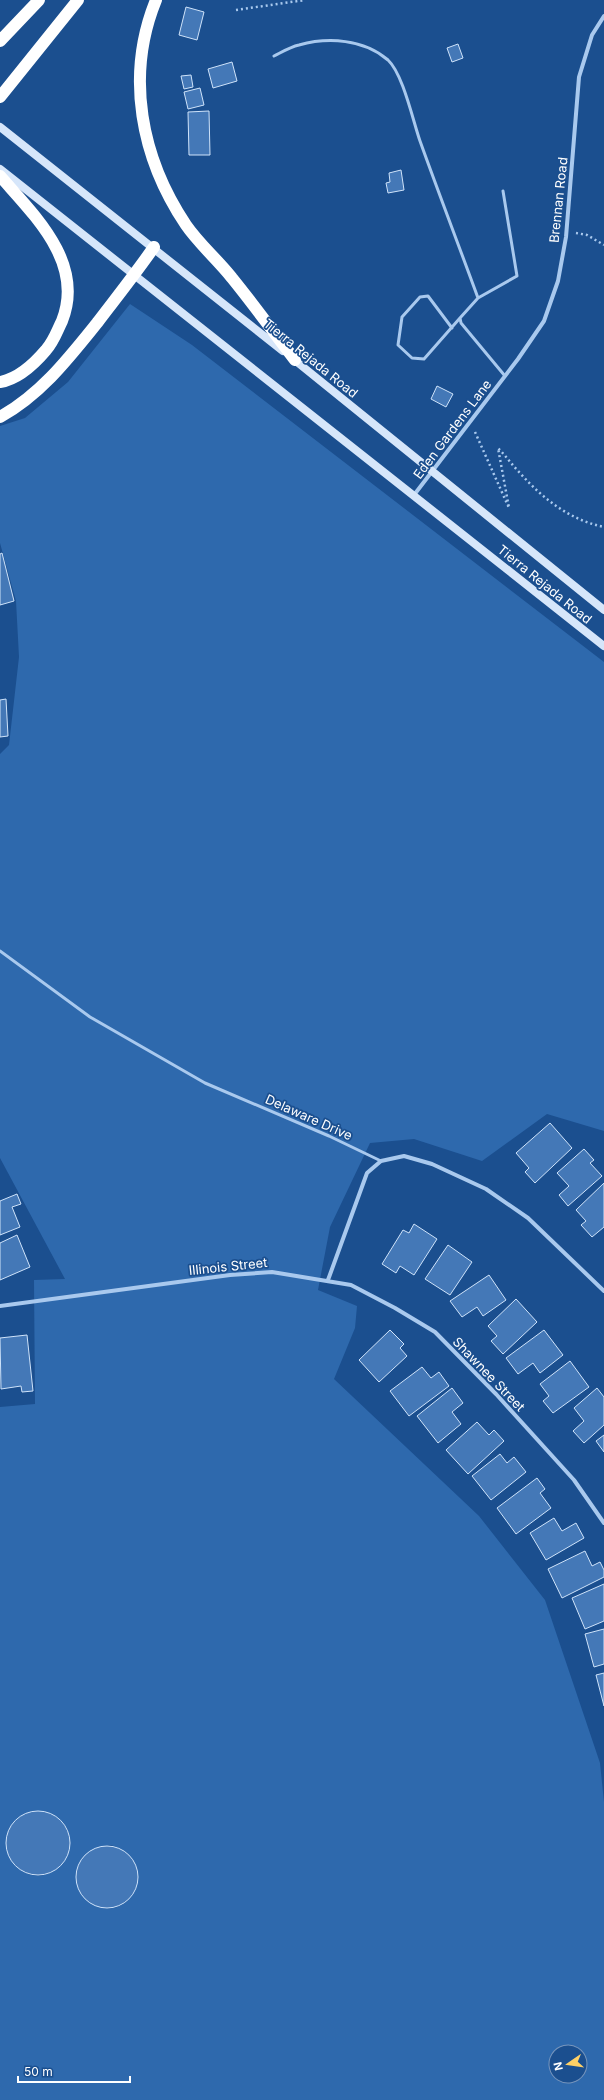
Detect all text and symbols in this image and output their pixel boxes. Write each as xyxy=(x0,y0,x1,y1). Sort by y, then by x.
street label: Brennan Road xyxy=(546,156,570,244)
street label: Tierra Rejada Road xyxy=(261,315,361,401)
street label: Eden Gardens Lane xyxy=(409,376,495,482)
street label: Tierra Rejada Road xyxy=(495,541,595,627)
street label: Delaware Drive xyxy=(263,1091,355,1143)
street label: Illinois Street xyxy=(188,1254,268,1278)
street label: Shawnee Street xyxy=(450,1333,528,1415)
north arrow xyxy=(548,2044,588,2084)
scale bar xyxy=(18,2058,130,2084)
text: N xyxy=(550,2061,566,2072)
text: 50 m xyxy=(24,2064,53,2079)

